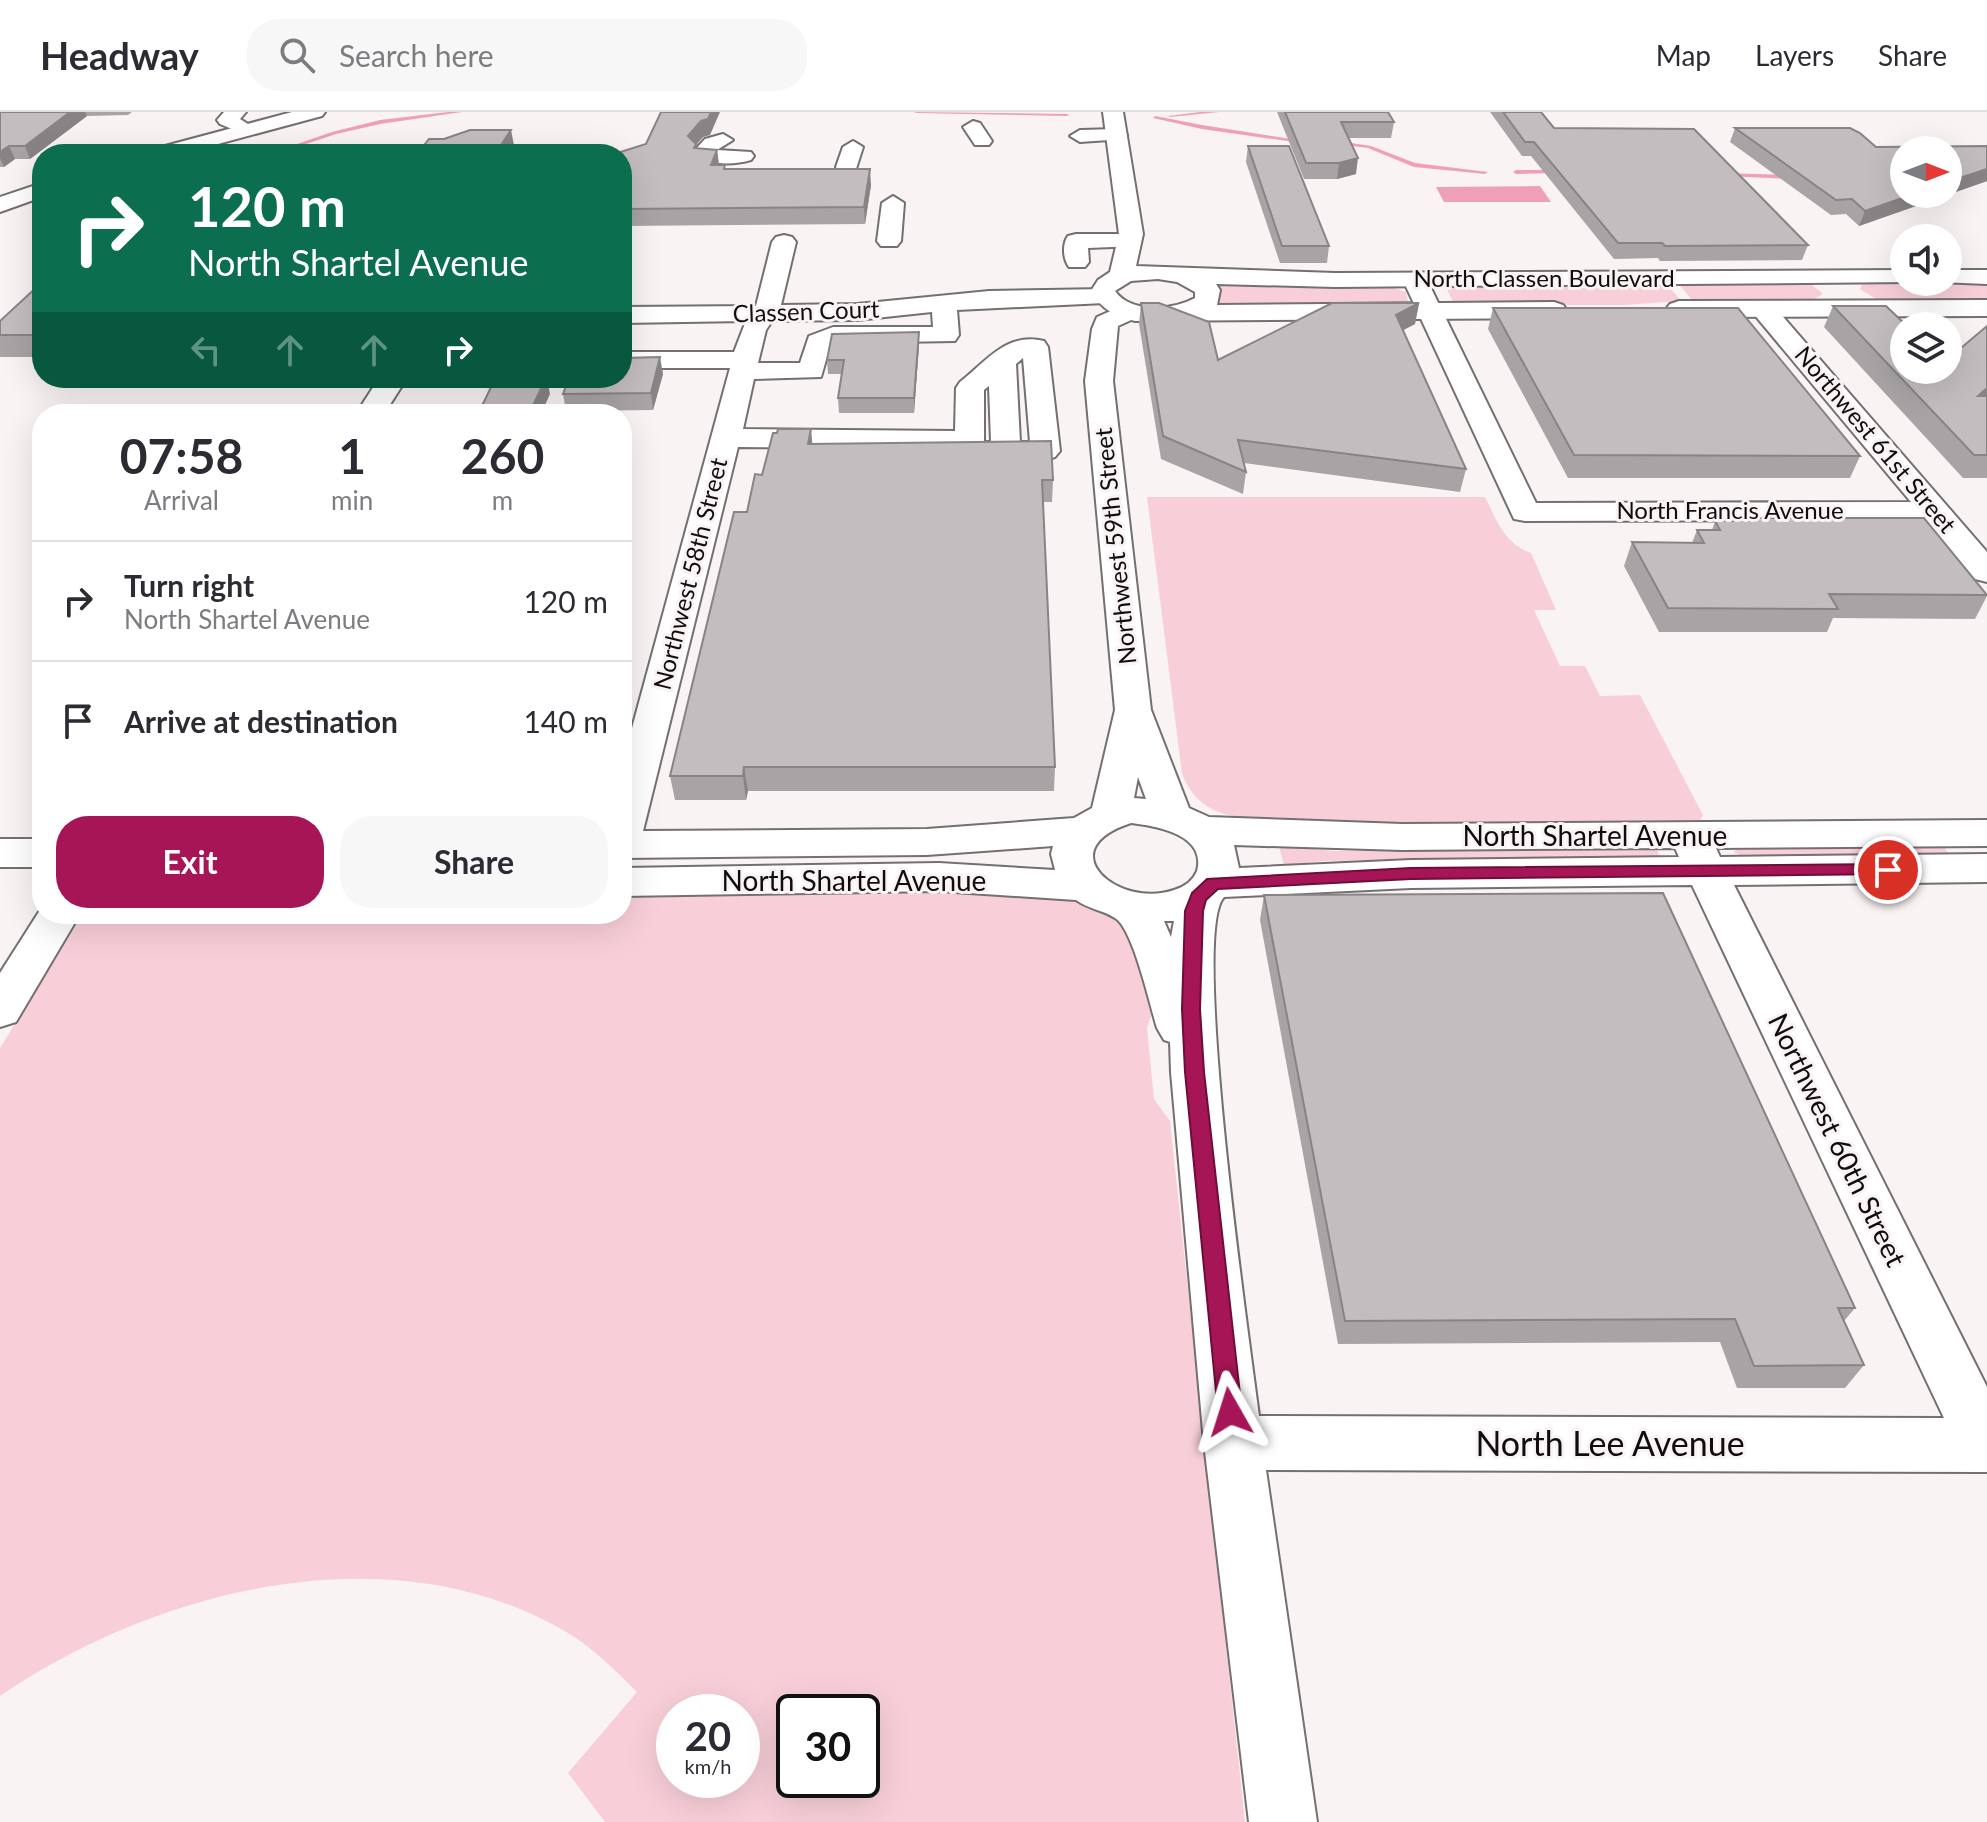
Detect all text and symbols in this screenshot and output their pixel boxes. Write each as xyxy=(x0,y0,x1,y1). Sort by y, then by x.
search box xyxy=(247,19,807,91)
text: Headway xyxy=(40,32,199,78)
icon: search xyxy=(275,33,319,77)
text: Search here xyxy=(339,37,494,73)
text: Map xyxy=(1656,38,1711,72)
text: Layers xyxy=(1755,38,1834,72)
text: Share xyxy=(1878,38,1947,72)
north arrow xyxy=(1890,136,1962,208)
map controls xyxy=(1890,136,1962,384)
text: 120 m xyxy=(188,172,346,239)
icon: right xyxy=(56,176,160,280)
button: sound xyxy=(1890,224,1962,296)
text: North Shartel Avenue xyxy=(188,240,528,284)
street label: North Classen Boulevard xyxy=(1413,263,1675,292)
street label: Classen Court xyxy=(732,293,880,328)
button: layers xyxy=(1890,312,1962,384)
icon: left xyxy=(184,328,228,372)
icon: ahead xyxy=(268,328,312,372)
icon: ahead xyxy=(352,328,396,372)
icon: right xyxy=(436,328,480,372)
street label: Northwest 61st Street xyxy=(1790,340,1963,539)
street label: Northwest 59th Street xyxy=(1088,426,1141,666)
text: 07:58 xyxy=(120,427,243,484)
text: 1 xyxy=(338,427,366,484)
text: 260 xyxy=(461,427,544,484)
street label: Northwest 58th Street xyxy=(647,454,732,693)
text: Arrival xyxy=(144,484,219,516)
text: min xyxy=(331,484,373,516)
text: m xyxy=(492,484,513,516)
street label: North Francis Avenue xyxy=(1616,495,1844,524)
text: Turn right xyxy=(124,567,254,603)
icon: right xyxy=(56,579,100,623)
text: 120 m xyxy=(523,583,608,619)
text: North Shartel Avenue xyxy=(124,603,370,635)
icon: arrive xyxy=(56,699,100,743)
text: Arrive at destination xyxy=(124,703,398,739)
text: 140 m xyxy=(523,703,608,739)
button: Exit xyxy=(56,816,324,908)
button: Share xyxy=(340,816,608,908)
street label: North Shartel Avenue xyxy=(1463,818,1727,852)
pin xyxy=(1854,836,1922,904)
icon: arrive xyxy=(1866,848,1910,892)
street label: North Shartel Avenue xyxy=(722,863,986,897)
street label: Northwest 60th Street xyxy=(1762,1007,1914,1272)
position arrow xyxy=(1188,1370,1272,1454)
street label: North Lee Avenue xyxy=(1475,1422,1745,1463)
speed limit sign: 30 xyxy=(776,1694,880,1798)
text: 20 xyxy=(685,1712,731,1760)
text: km/h xyxy=(685,1754,731,1778)

